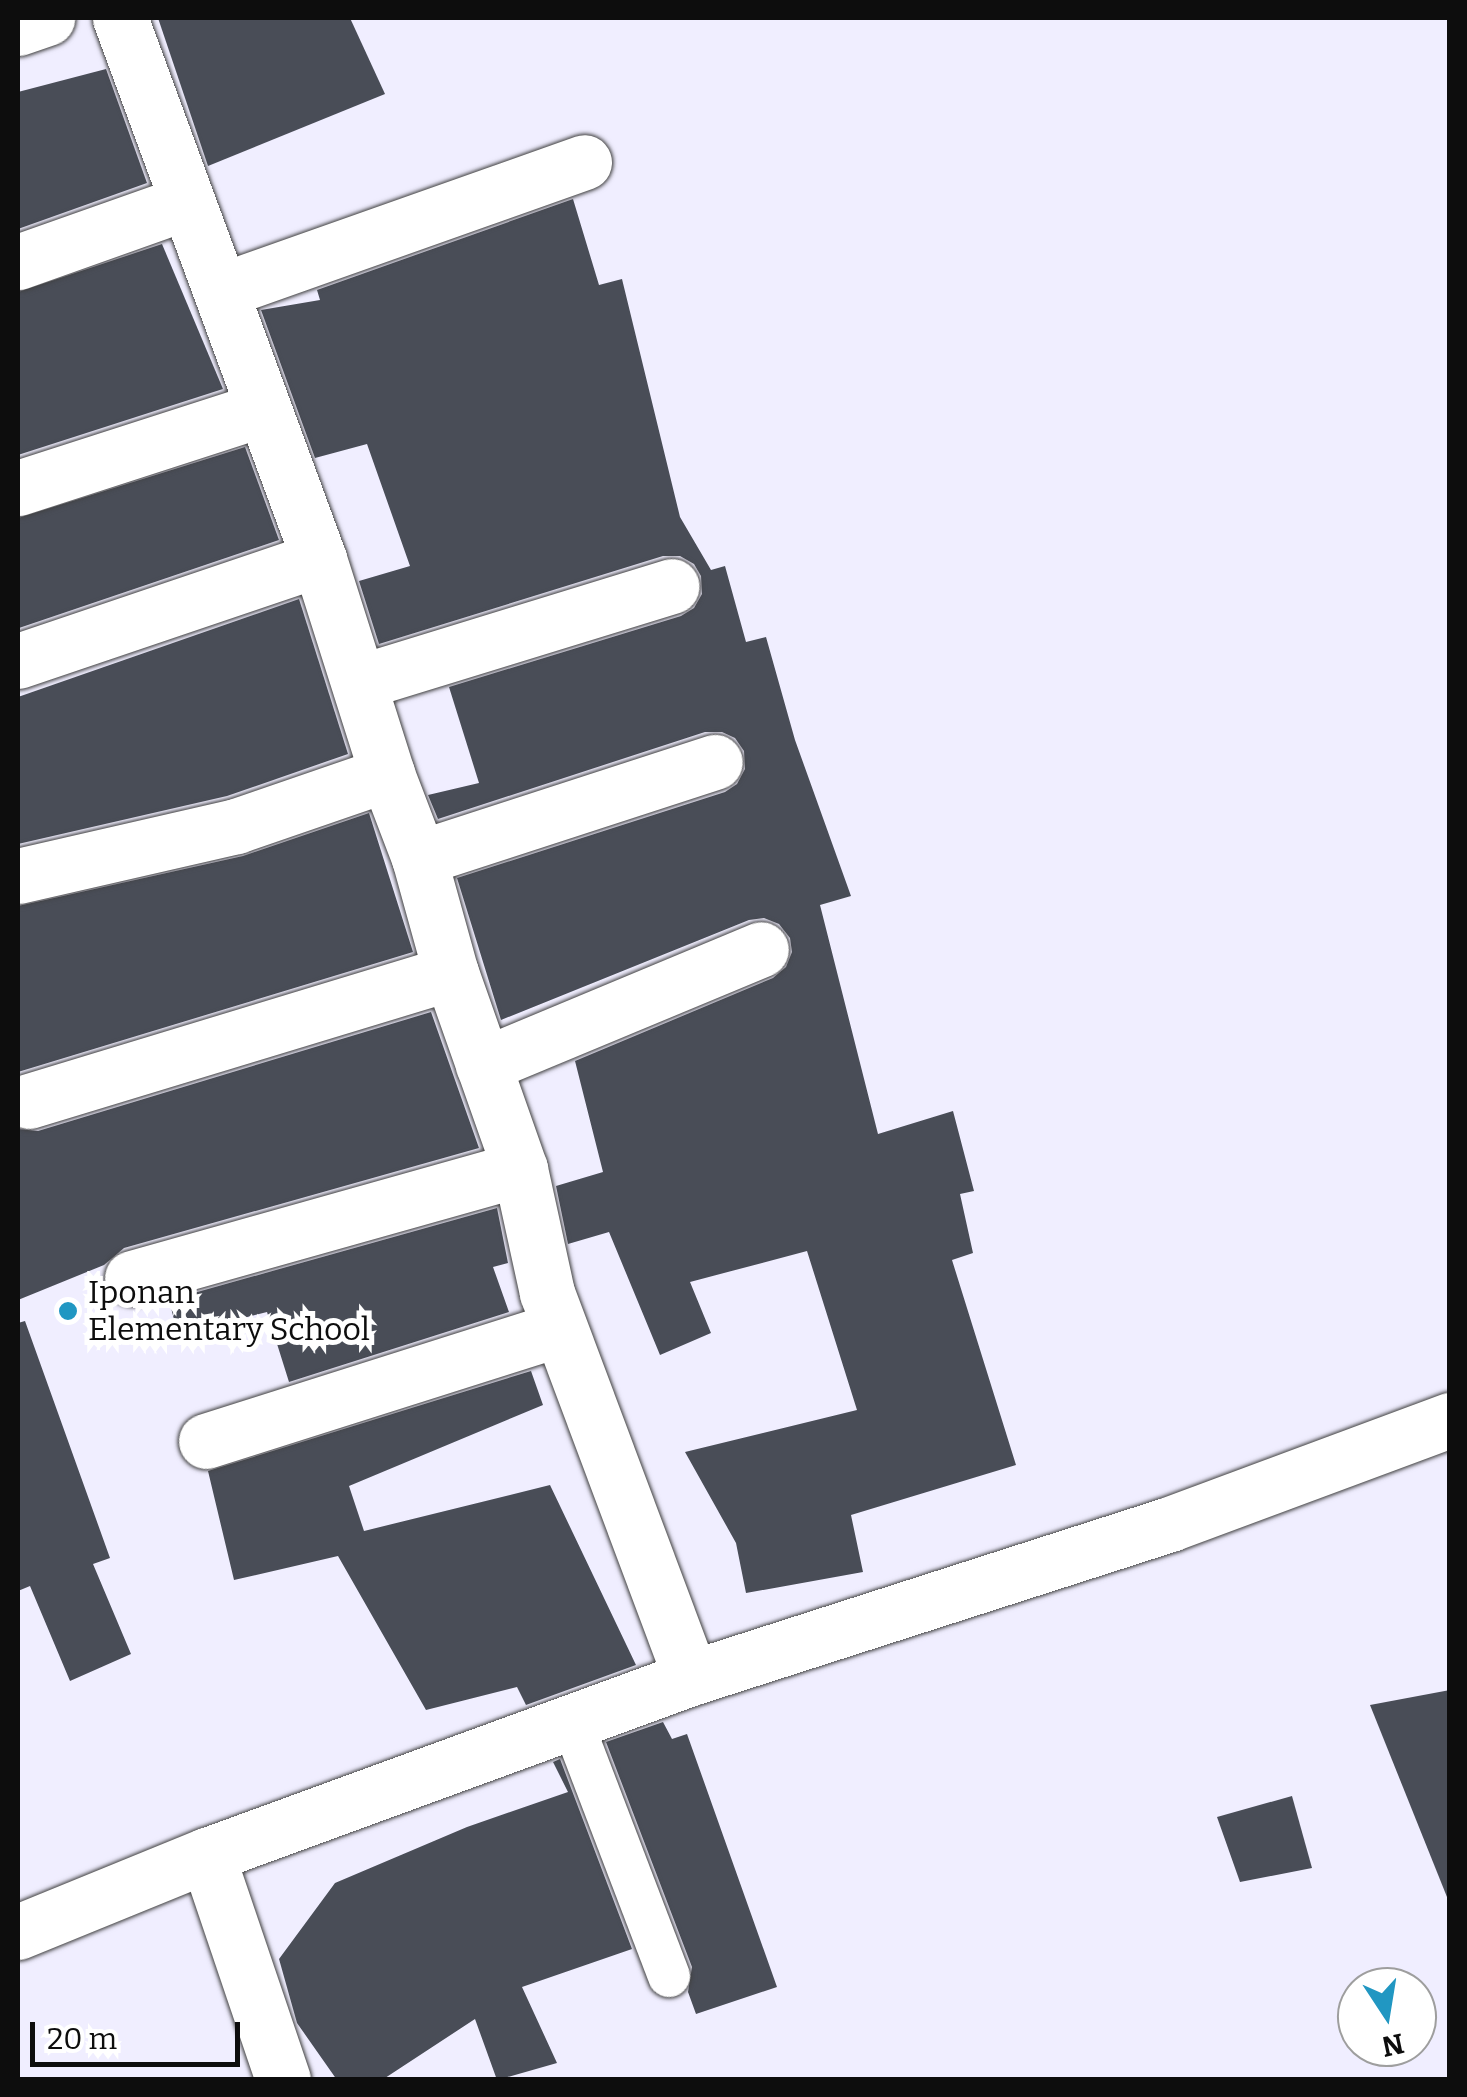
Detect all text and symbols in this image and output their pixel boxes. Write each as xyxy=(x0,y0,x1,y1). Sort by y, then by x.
place label: Iponan Elementary School xyxy=(88,1274,370,1349)
marker: Iponan Elementary School xyxy=(57,1300,79,1322)
north arrow xyxy=(1337,1967,1437,2067)
scale bar xyxy=(35,2002,245,2064)
text: 20 m xyxy=(47,2021,117,2057)
text: N xyxy=(1379,2026,1407,2063)

